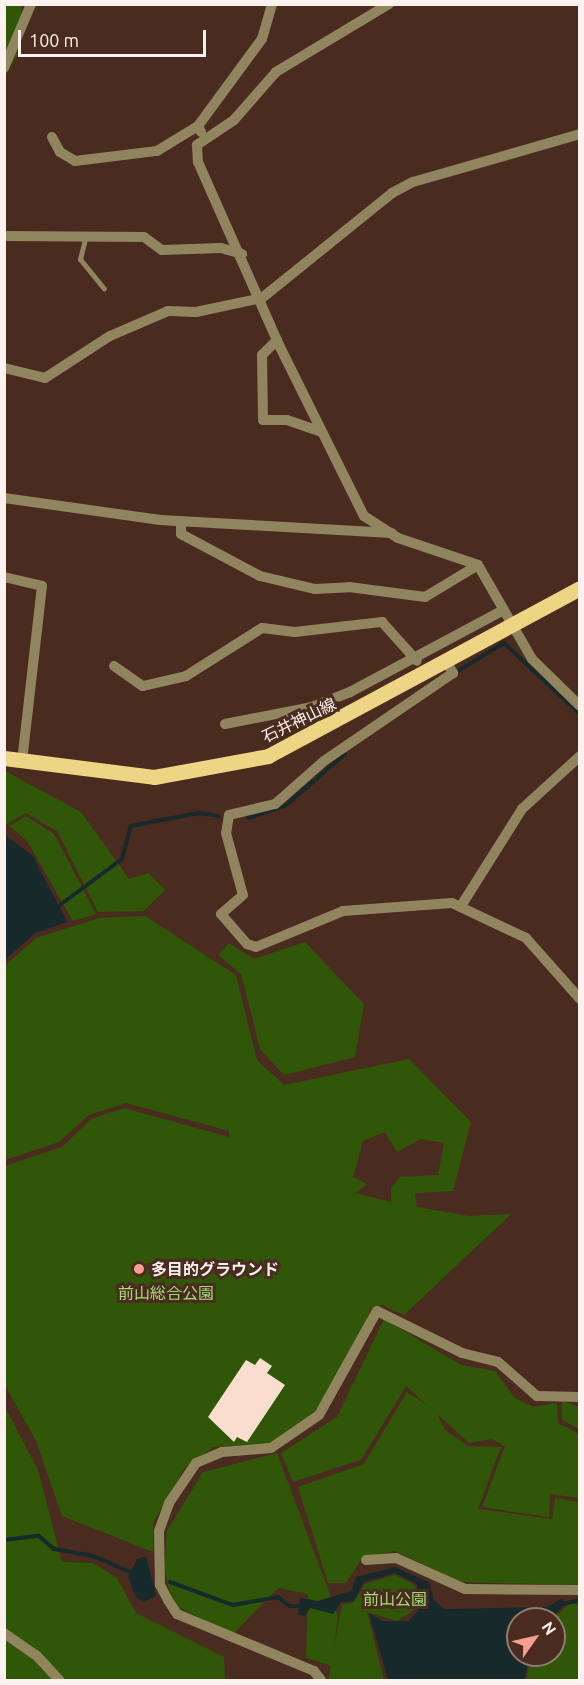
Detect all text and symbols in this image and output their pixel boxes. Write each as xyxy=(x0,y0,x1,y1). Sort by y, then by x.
scale bar xyxy=(21,18,208,56)
text: 100 m xyxy=(29,30,79,50)
street label: 石井神山線 xyxy=(259,694,339,746)
place label: 多目的グラウンド xyxy=(151,1259,279,1279)
marker: 多目的グラウンド xyxy=(132,1262,146,1276)
park label: 前山総合公園 xyxy=(118,1283,214,1303)
park label: 前山公園 xyxy=(363,1589,427,1609)
north arrow xyxy=(506,1607,566,1667)
text: N xyxy=(538,1618,560,1638)

